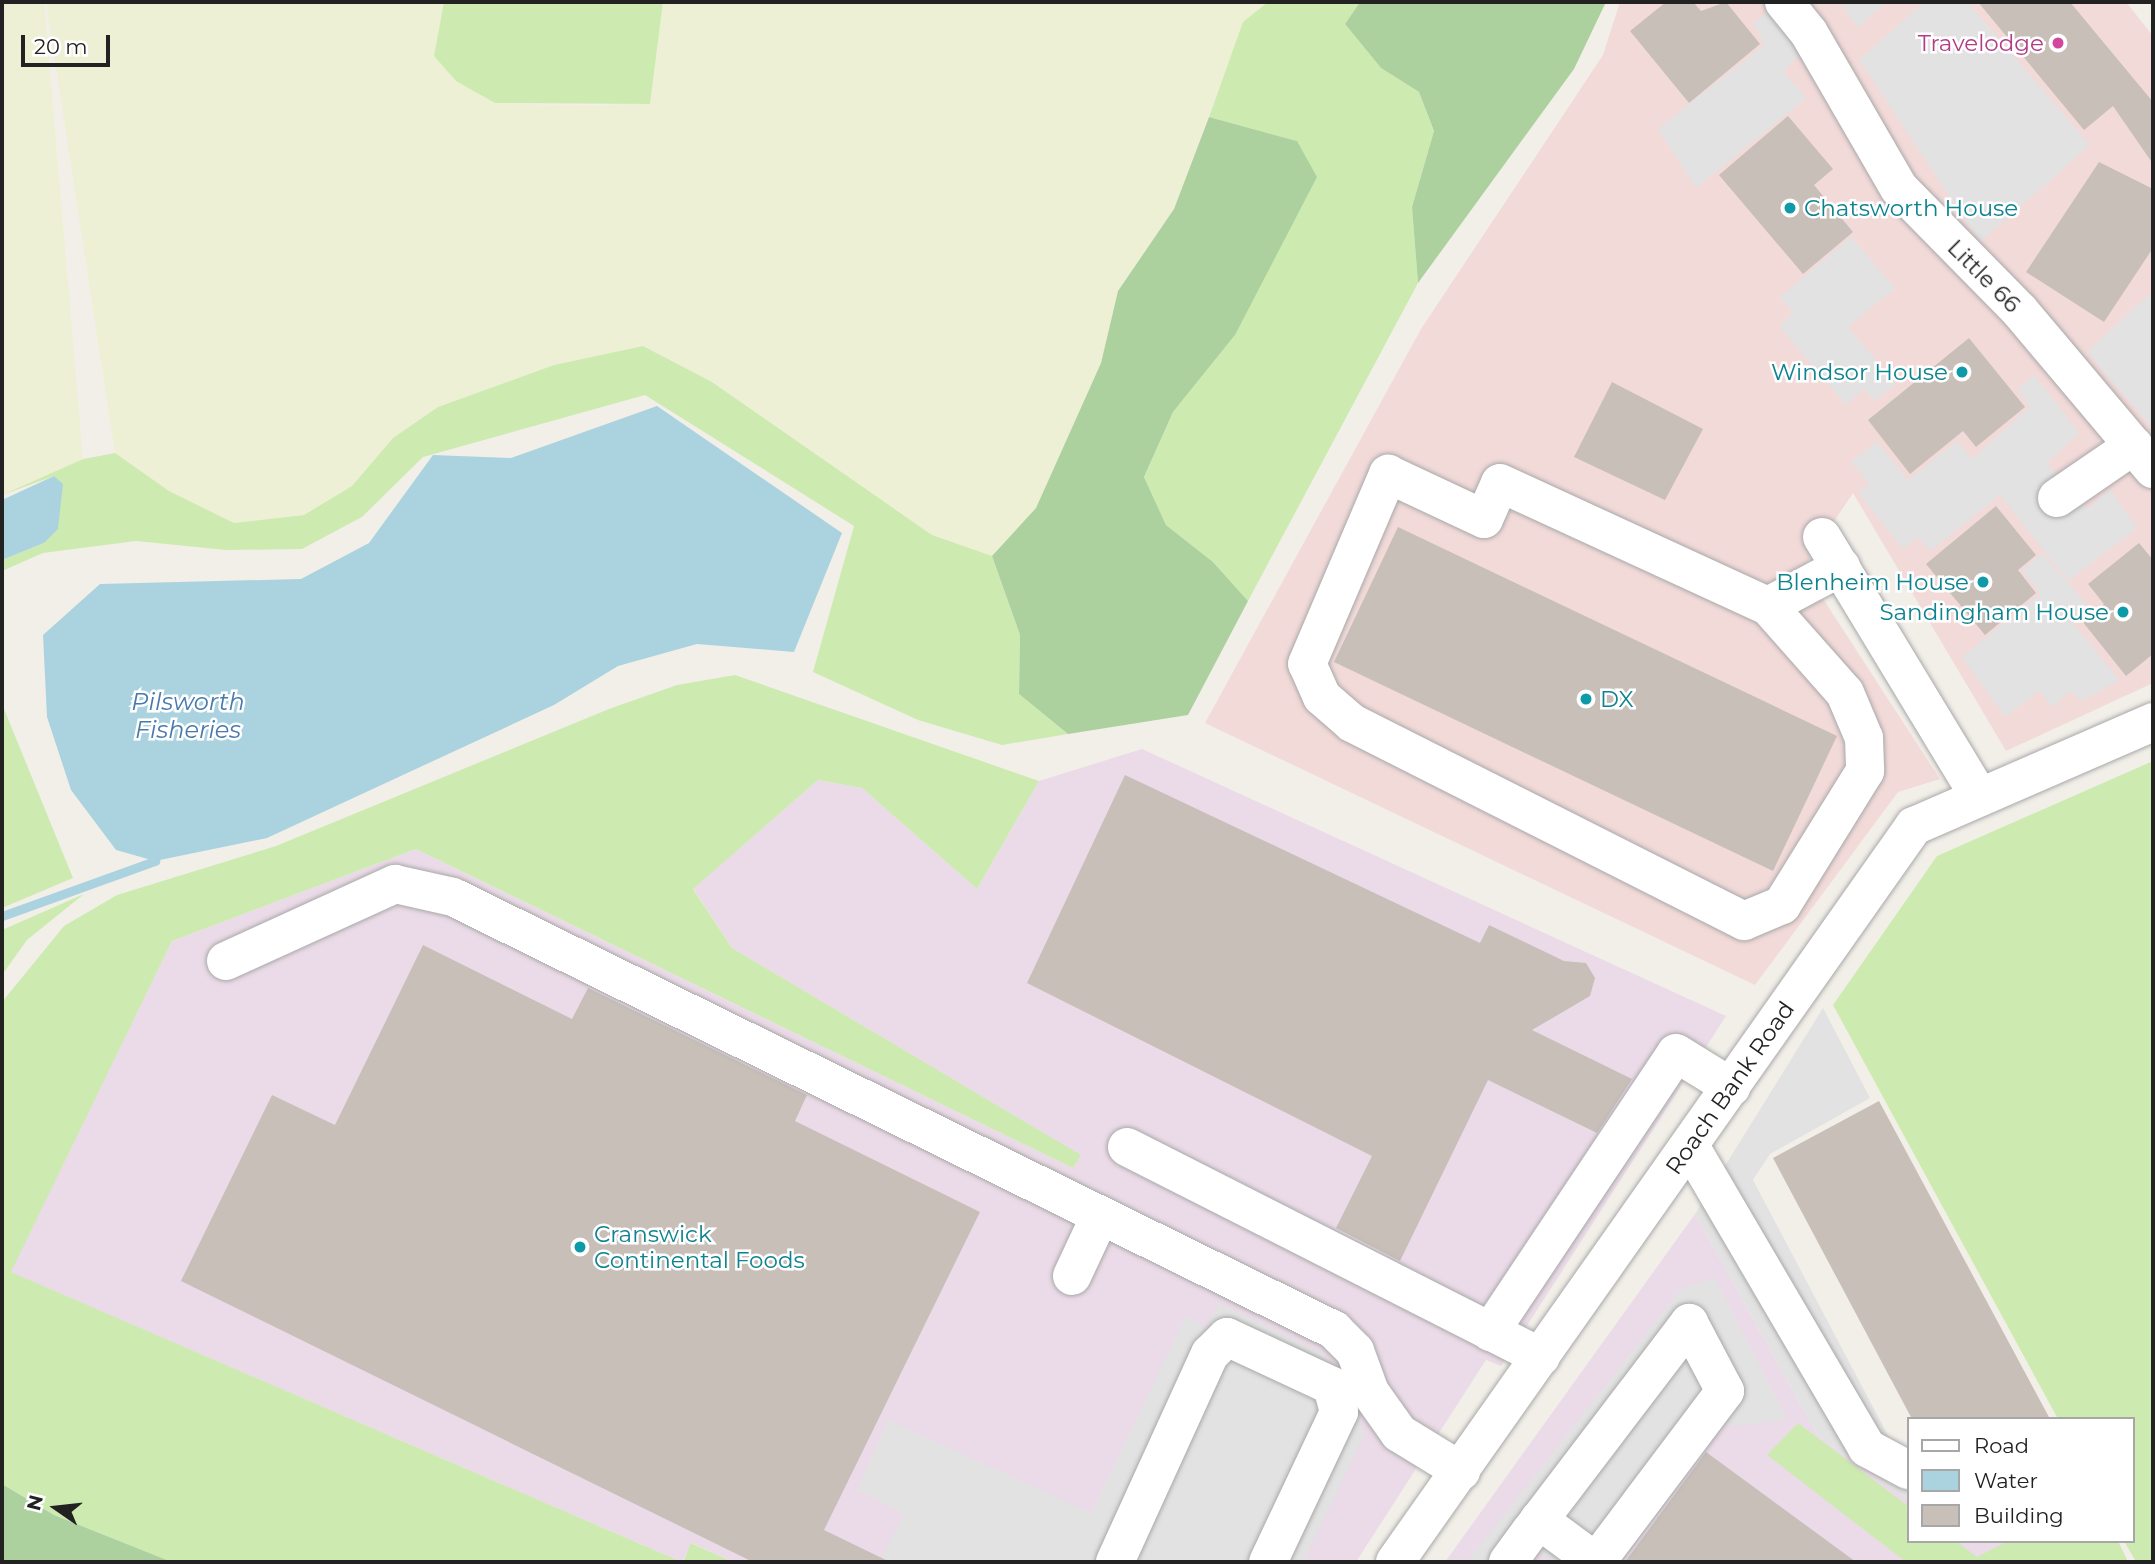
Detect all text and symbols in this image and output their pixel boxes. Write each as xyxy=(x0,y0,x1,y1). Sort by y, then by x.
scale bar xyxy=(24,21,114,65)
place label: Travelodge xyxy=(1918,29,2044,57)
text: 20 m xyxy=(34,34,88,59)
marker: Travelodge xyxy=(2050,35,2066,51)
place label: Chatsworth House xyxy=(1804,194,2018,222)
marker: Chatsworth House xyxy=(1782,200,1798,216)
street label: Little 66 xyxy=(1942,234,2026,318)
place label: Windsor House xyxy=(1771,358,1948,386)
marker: Windsor House xyxy=(1954,364,1970,380)
place label: Blenheim House xyxy=(1776,568,1969,596)
marker: Blenheim House xyxy=(1975,574,1991,590)
place label: Sandingham House xyxy=(1879,598,2109,626)
marker: Sandingham House xyxy=(2115,604,2131,620)
place label: DX xyxy=(1600,685,1634,713)
water label: Pilsworth Fisheries xyxy=(131,688,245,744)
marker: DX xyxy=(1578,691,1594,707)
street label: Roach Bank Road xyxy=(1660,996,1800,1180)
place label: Cranswick Continental Foods xyxy=(594,1220,805,1274)
marker: Cranswick Continental Foods xyxy=(572,1239,588,1255)
legend xyxy=(1906,1417,2134,1543)
text: Road xyxy=(1974,1433,2029,1458)
text: Water xyxy=(1974,1468,2038,1493)
north arrow xyxy=(21,1473,91,1543)
text: N xyxy=(22,1493,48,1513)
text: Building xyxy=(1974,1503,2064,1528)

